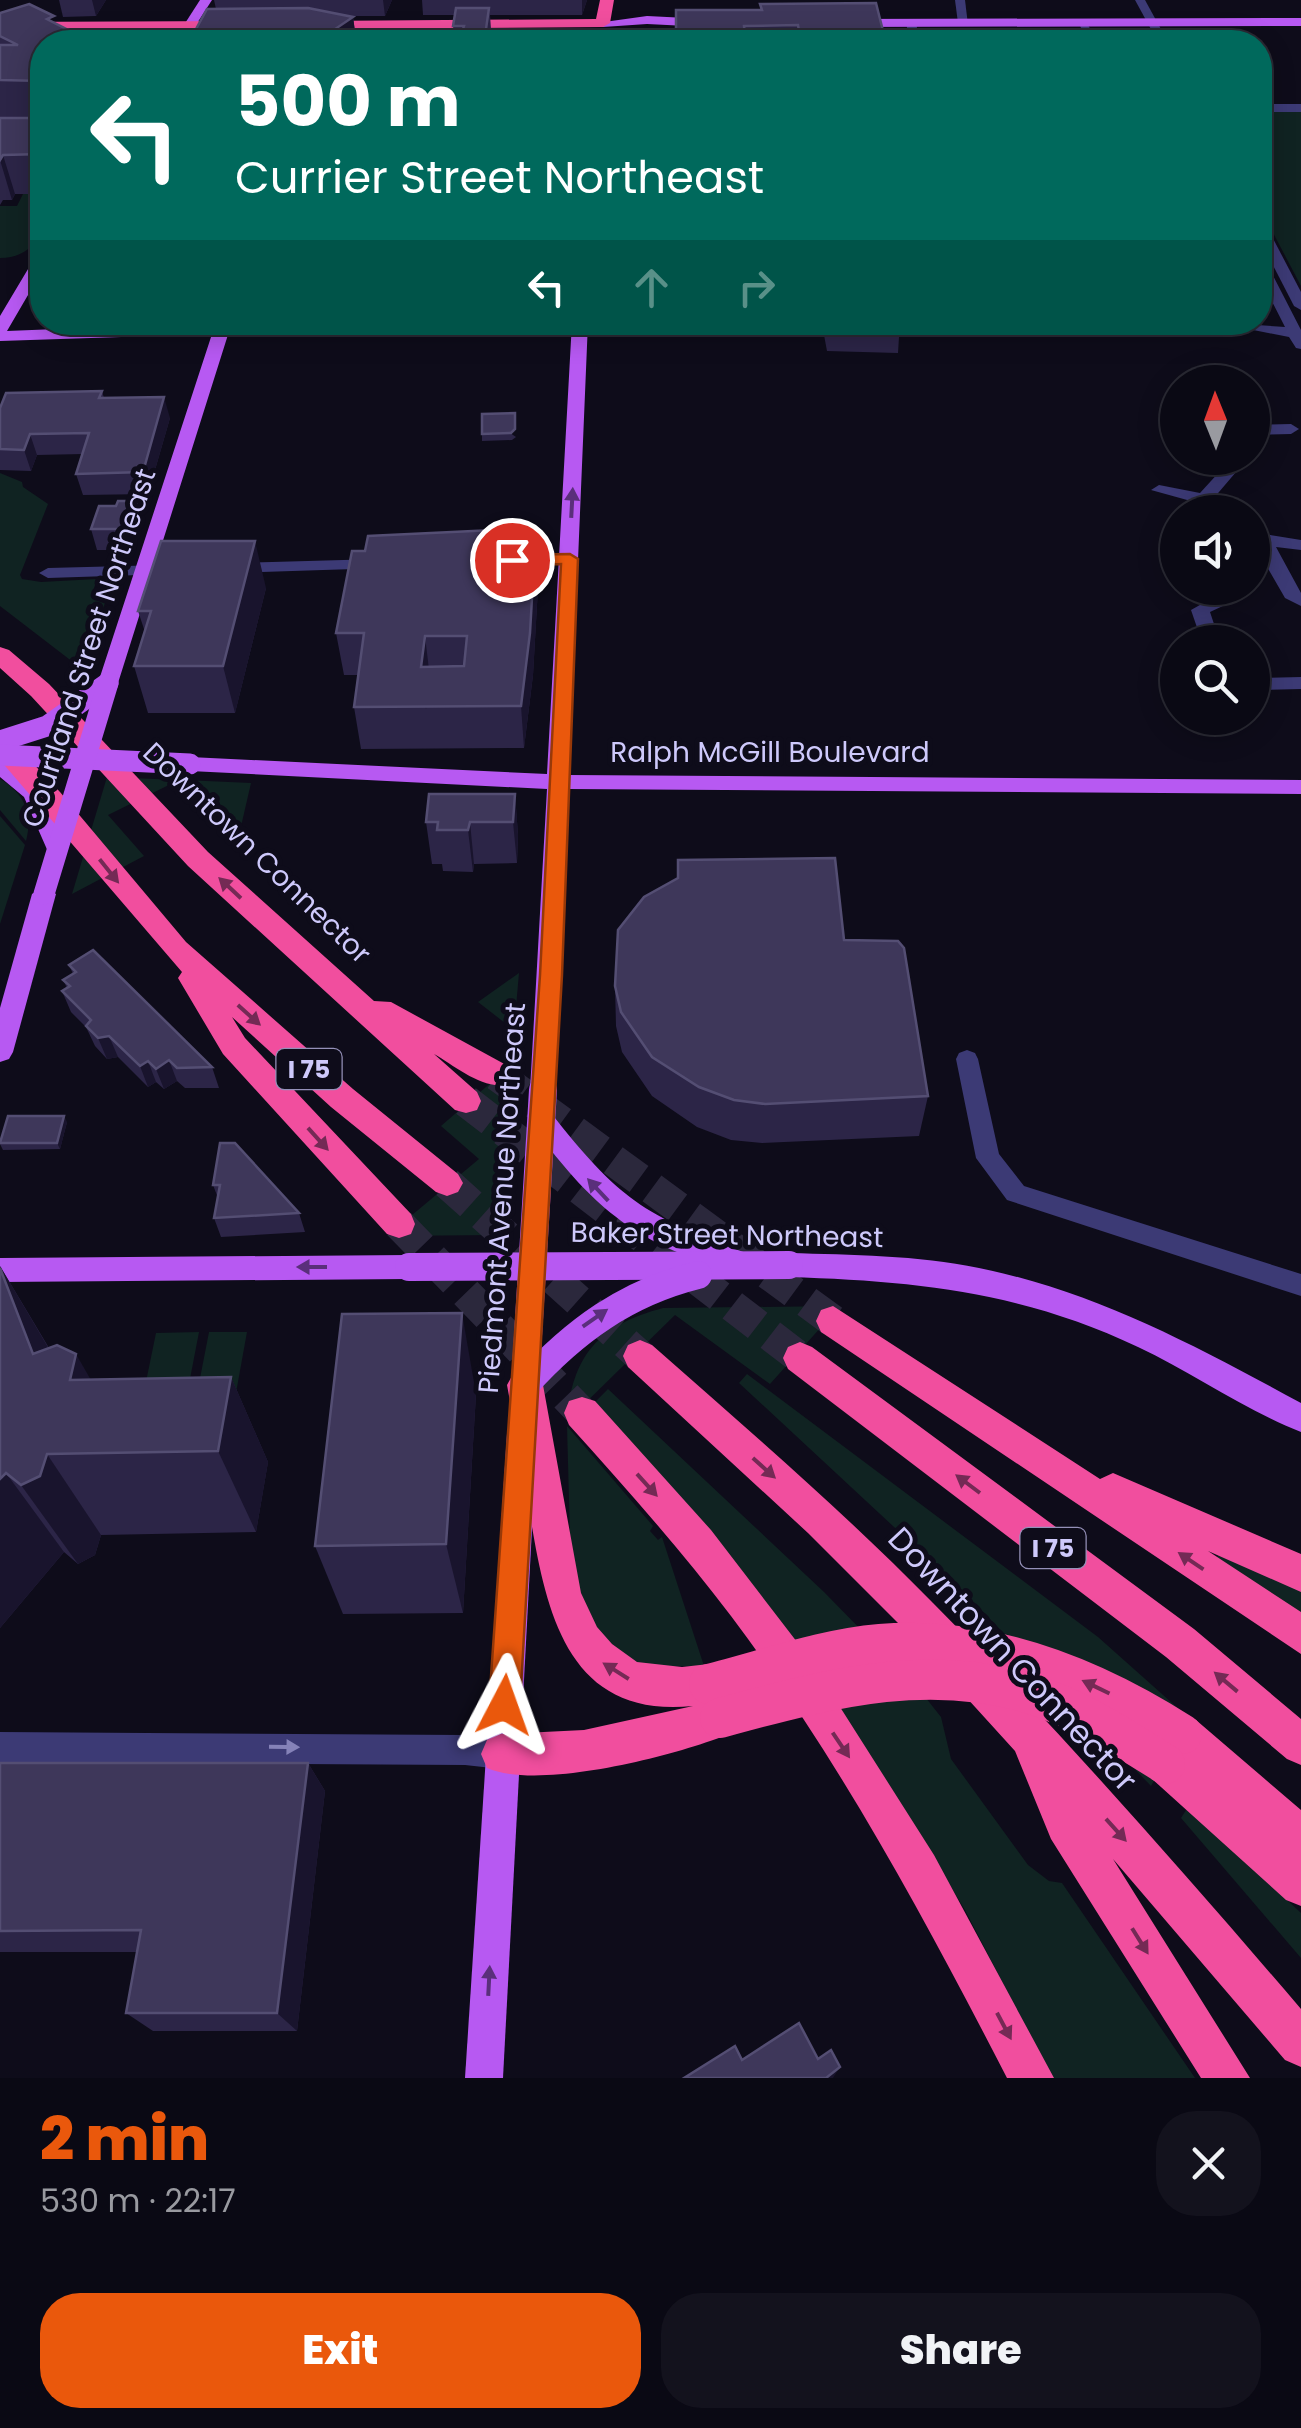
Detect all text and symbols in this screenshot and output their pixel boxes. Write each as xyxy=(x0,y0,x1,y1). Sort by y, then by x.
text: 500 m xyxy=(235,52,461,151)
icon: left xyxy=(70,70,200,200)
text: Currier Street Northeast xyxy=(235,146,764,209)
icon: left xyxy=(519,260,574,315)
icon: ahead xyxy=(624,260,679,315)
icon: right xyxy=(729,260,784,315)
north arrow xyxy=(1160,365,1270,475)
map controls xyxy=(1160,365,1270,735)
street label: Courtland Street Northeast xyxy=(13,464,165,832)
one-way arrow xyxy=(565,487,581,519)
button: sound xyxy=(1160,495,1270,605)
pin xyxy=(470,518,555,603)
icon: arrive xyxy=(485,533,540,588)
button: search xyxy=(1160,625,1270,735)
street label: Ralph McGill Boulevard xyxy=(610,733,930,772)
street label: Downtown Connector xyxy=(134,734,380,972)
one-way arrow xyxy=(98,859,119,884)
one-way arrow xyxy=(218,877,242,900)
street label: Piedmont Avenue Northeast xyxy=(469,1001,535,1395)
one-way arrow xyxy=(237,1003,261,1026)
road number: I 75 xyxy=(276,1049,342,1089)
one-way arrow xyxy=(306,1127,329,1151)
one-way arrow xyxy=(587,1179,610,1203)
street label: Baker Street Northeast xyxy=(570,1213,884,1257)
one-way arrow xyxy=(295,1259,327,1275)
one-way arrow xyxy=(581,1309,608,1328)
one-way arrow xyxy=(752,1456,776,1479)
one-way arrow xyxy=(635,1472,657,1497)
one-way arrow xyxy=(955,1475,981,1495)
street label: Downtown Connector xyxy=(878,1517,1148,1801)
road number: I 75 xyxy=(1020,1528,1086,1568)
one-way arrow xyxy=(1178,1552,1205,1571)
position arrow xyxy=(452,1653,556,1757)
one-way arrow xyxy=(603,1662,630,1681)
one-way arrow xyxy=(1214,1671,1239,1693)
one-way arrow xyxy=(1082,1679,1111,1696)
one-way arrow xyxy=(832,1732,850,1759)
one-way arrow xyxy=(269,1740,301,1756)
one-way arrow xyxy=(1104,1818,1127,1842)
one-way arrow xyxy=(1130,1928,1149,1955)
one-way arrow xyxy=(481,1964,497,1996)
one-way arrow xyxy=(995,2012,1012,2041)
text: 2 min xyxy=(40,2097,209,2181)
button: close xyxy=(1156,2111,1261,2216)
text: 530 m · 22:17 xyxy=(40,2178,236,2223)
button: Exit xyxy=(40,2293,641,2408)
button: Share xyxy=(661,2293,1261,2408)

